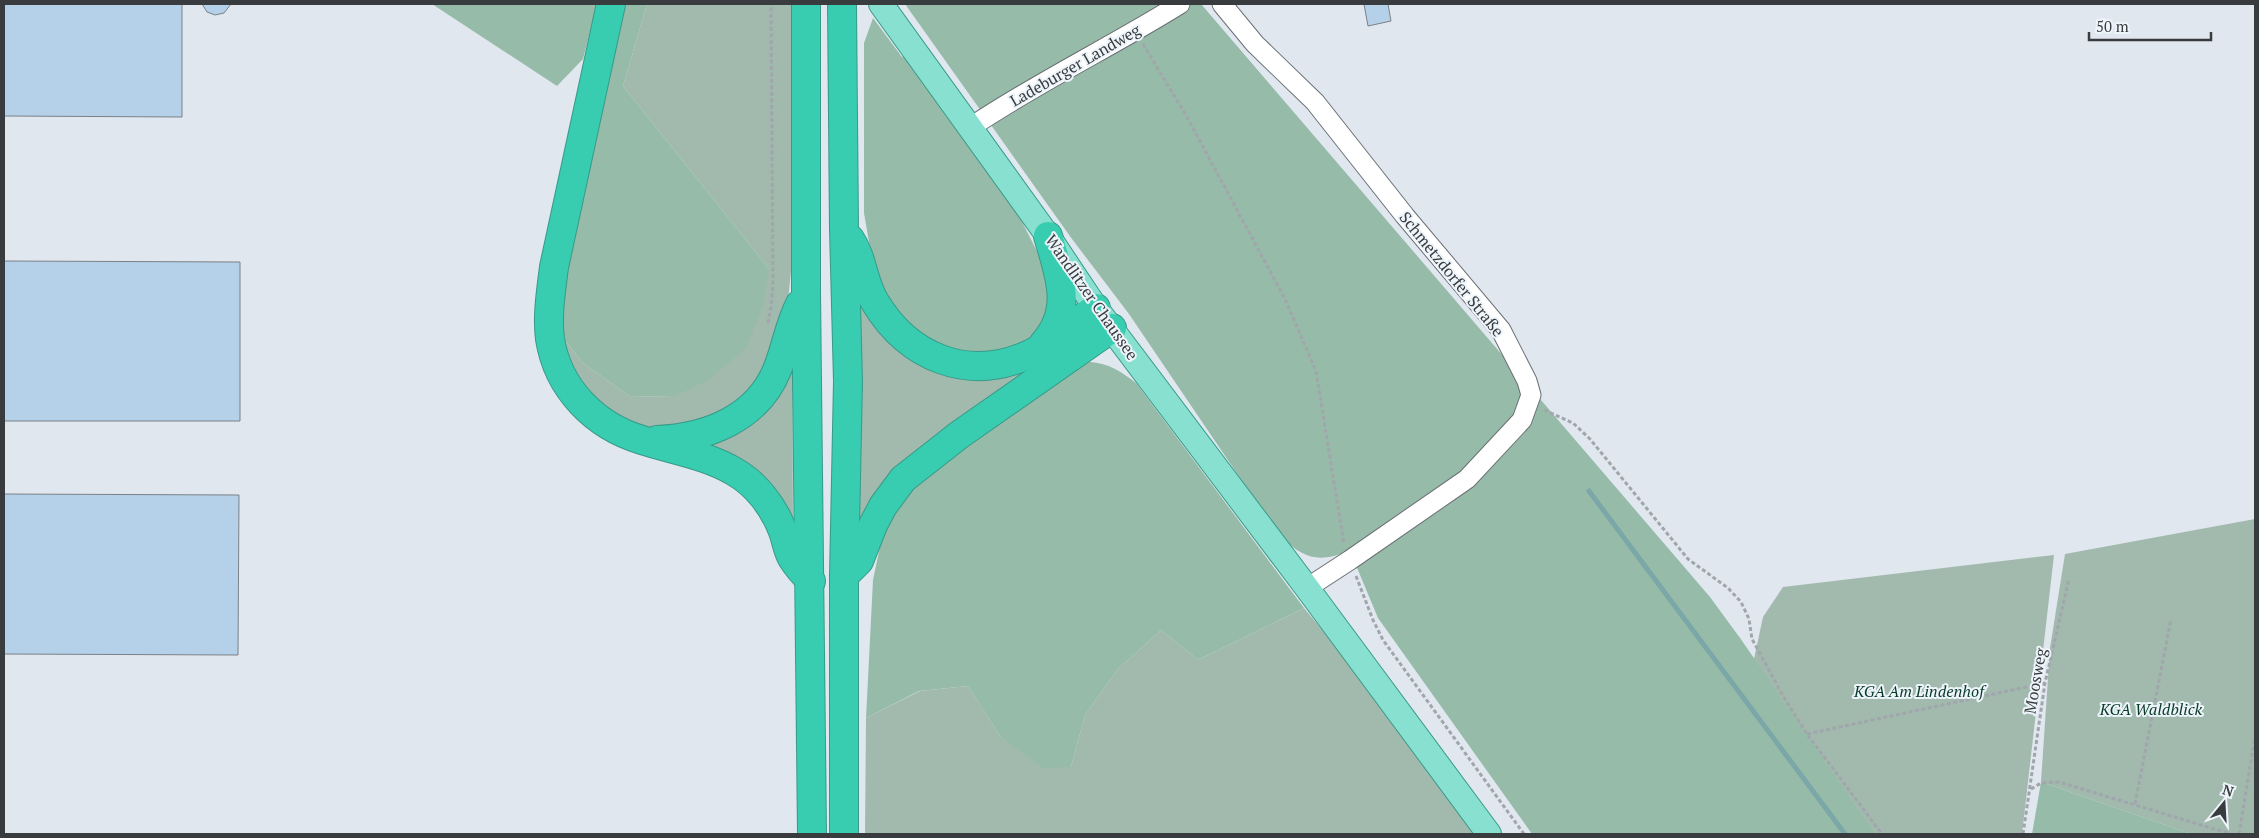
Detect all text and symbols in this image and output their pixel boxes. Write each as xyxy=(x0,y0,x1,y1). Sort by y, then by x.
scale bar xyxy=(2089,10,2212,42)
text: 50 m xyxy=(2096,16,2129,36)
street label: Ladeburger Landweg xyxy=(1006,18,1145,111)
street label: Schmetzdorfer Straße xyxy=(1395,207,1509,341)
street label: Wandlitzer Chaussee xyxy=(1040,230,1144,364)
street label: Moosweg xyxy=(2018,646,2052,716)
park label: KGA Am Lindenhof xyxy=(1853,680,1987,702)
park label: KGA Waldblick xyxy=(2099,698,2203,720)
north arrow xyxy=(2199,778,2249,828)
text: N xyxy=(2220,779,2237,801)

